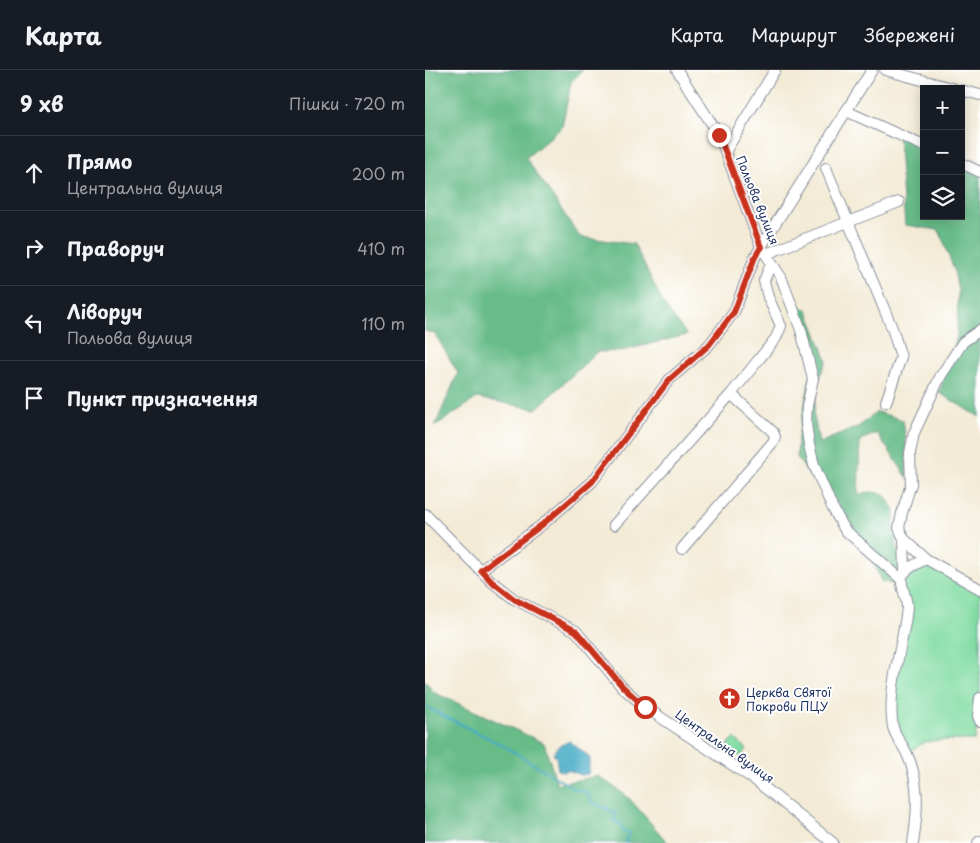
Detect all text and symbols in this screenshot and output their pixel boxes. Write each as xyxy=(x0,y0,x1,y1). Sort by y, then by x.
text: Карта xyxy=(25,17,102,53)
text: Карта xyxy=(670,21,723,48)
text: Маршрут xyxy=(751,21,836,48)
text: Збережені xyxy=(864,21,955,48)
map controls xyxy=(920,85,965,220)
button: + xyxy=(920,85,965,130)
text: 9 хв xyxy=(20,87,63,119)
text: Пішки · 720 m xyxy=(289,91,405,115)
route end xyxy=(708,124,731,147)
button: − xyxy=(920,130,965,175)
text: Прямо xyxy=(67,147,132,175)
street label: Польова вулиця xyxy=(732,153,784,247)
icon: ahead xyxy=(20,159,48,187)
text: 200 m xyxy=(352,161,405,185)
text: Центральна вулиця xyxy=(67,175,223,199)
button: layers xyxy=(920,175,965,220)
icon: right xyxy=(20,234,48,262)
text: Праворуч xyxy=(67,234,164,262)
text: 410 m xyxy=(357,236,405,260)
text: Ліворуч xyxy=(67,297,143,325)
icon: left xyxy=(20,309,48,337)
text: 110 m xyxy=(362,311,405,335)
text: Польова вулиця xyxy=(67,325,193,349)
icon: arrive xyxy=(20,384,48,412)
text: Пункт призначення xyxy=(67,384,258,412)
place label: Церква Святої Покрови ПЦУ xyxy=(746,683,832,715)
church icon: Церква Святої Покрови ПЦУ xyxy=(718,687,742,711)
route start xyxy=(634,696,657,719)
street label: Центральна вулиця xyxy=(672,705,778,787)

